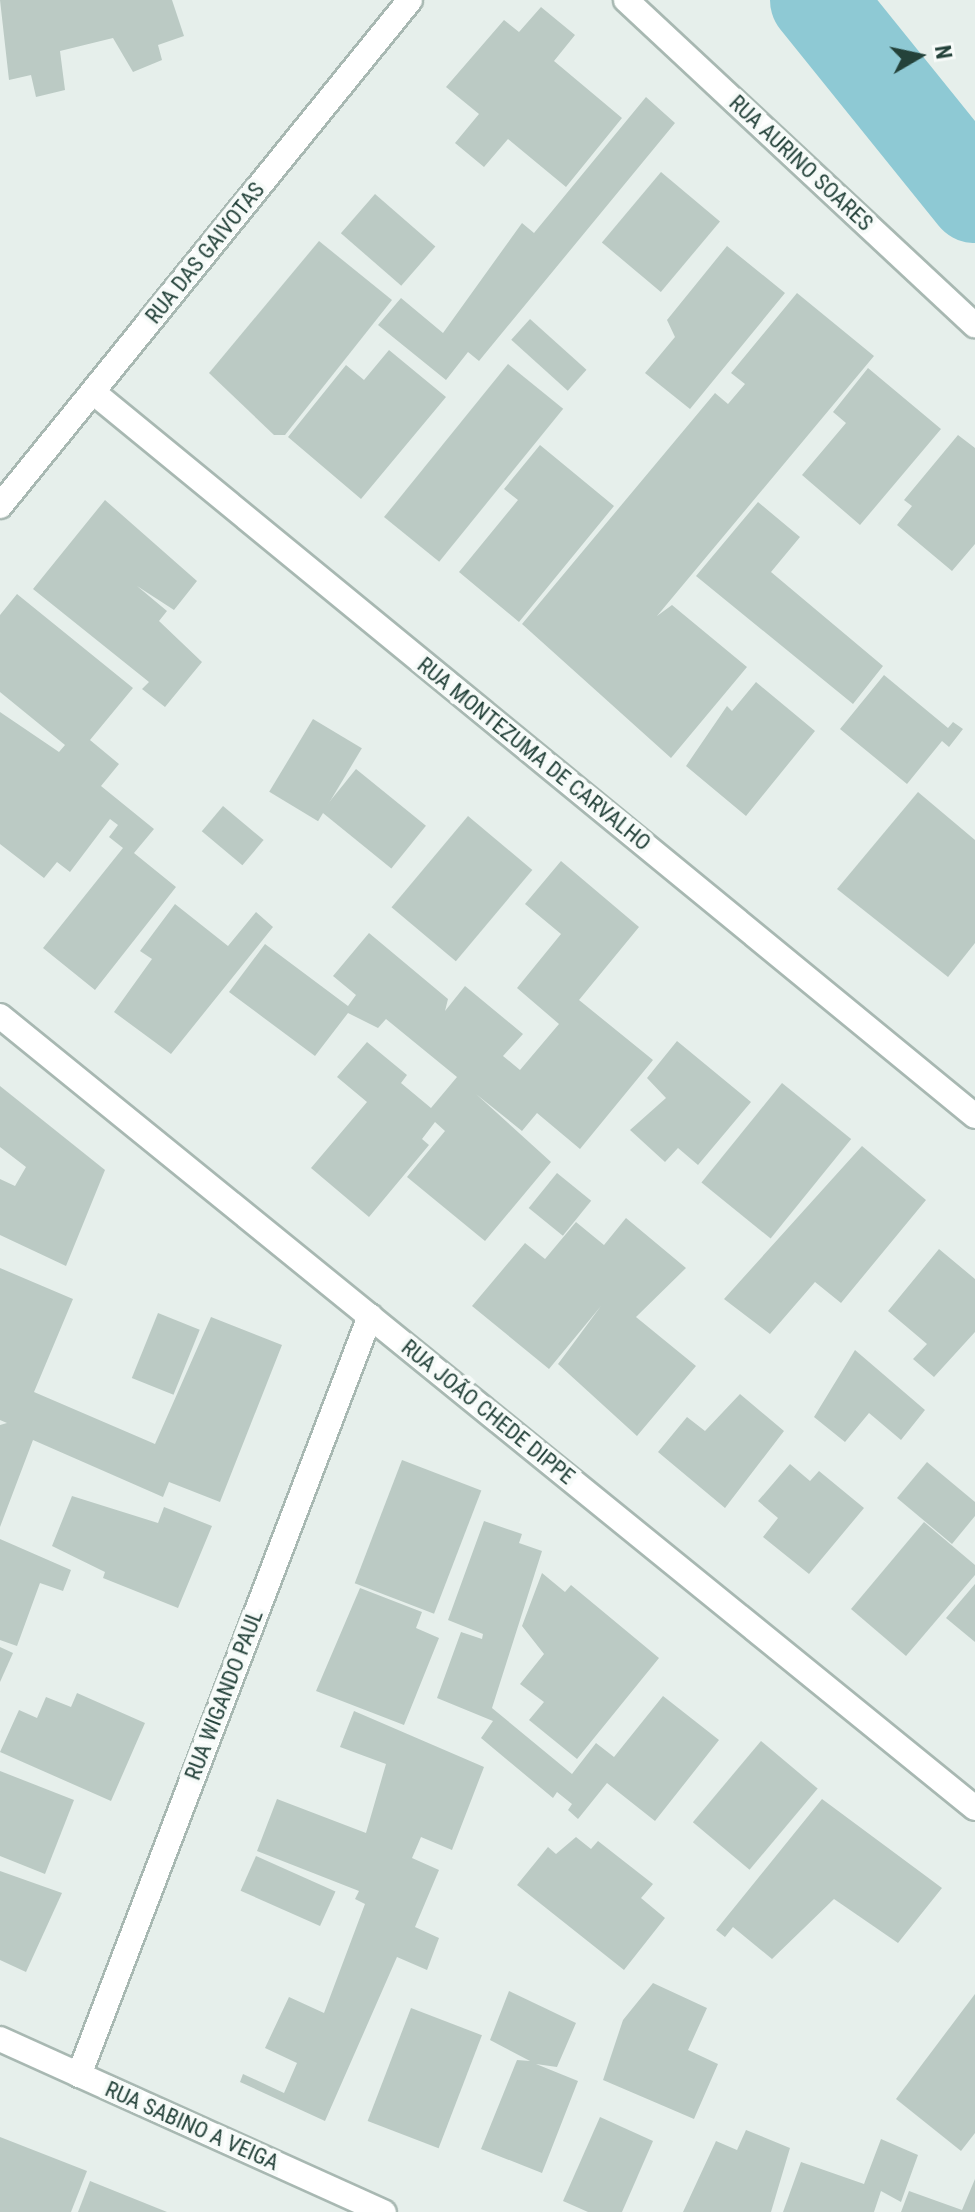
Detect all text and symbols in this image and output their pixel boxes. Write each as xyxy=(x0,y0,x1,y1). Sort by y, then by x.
north arrow xyxy=(879,16,959,96)
text: N xyxy=(930,44,957,61)
street label: RUA AURINO SOARES xyxy=(724,90,878,236)
street label: RUA DAS GAIVOTAS xyxy=(140,177,270,329)
street label: RUA MONTEZUMA DE CARVALHO xyxy=(412,652,656,856)
street label: RUA JOÃO CHEDE DIPPE xyxy=(396,1334,580,1490)
street label: RUA WIGANDO PAUL xyxy=(179,1606,269,1784)
street label: RUA SABINO A VEIGA xyxy=(101,2076,283,2176)

